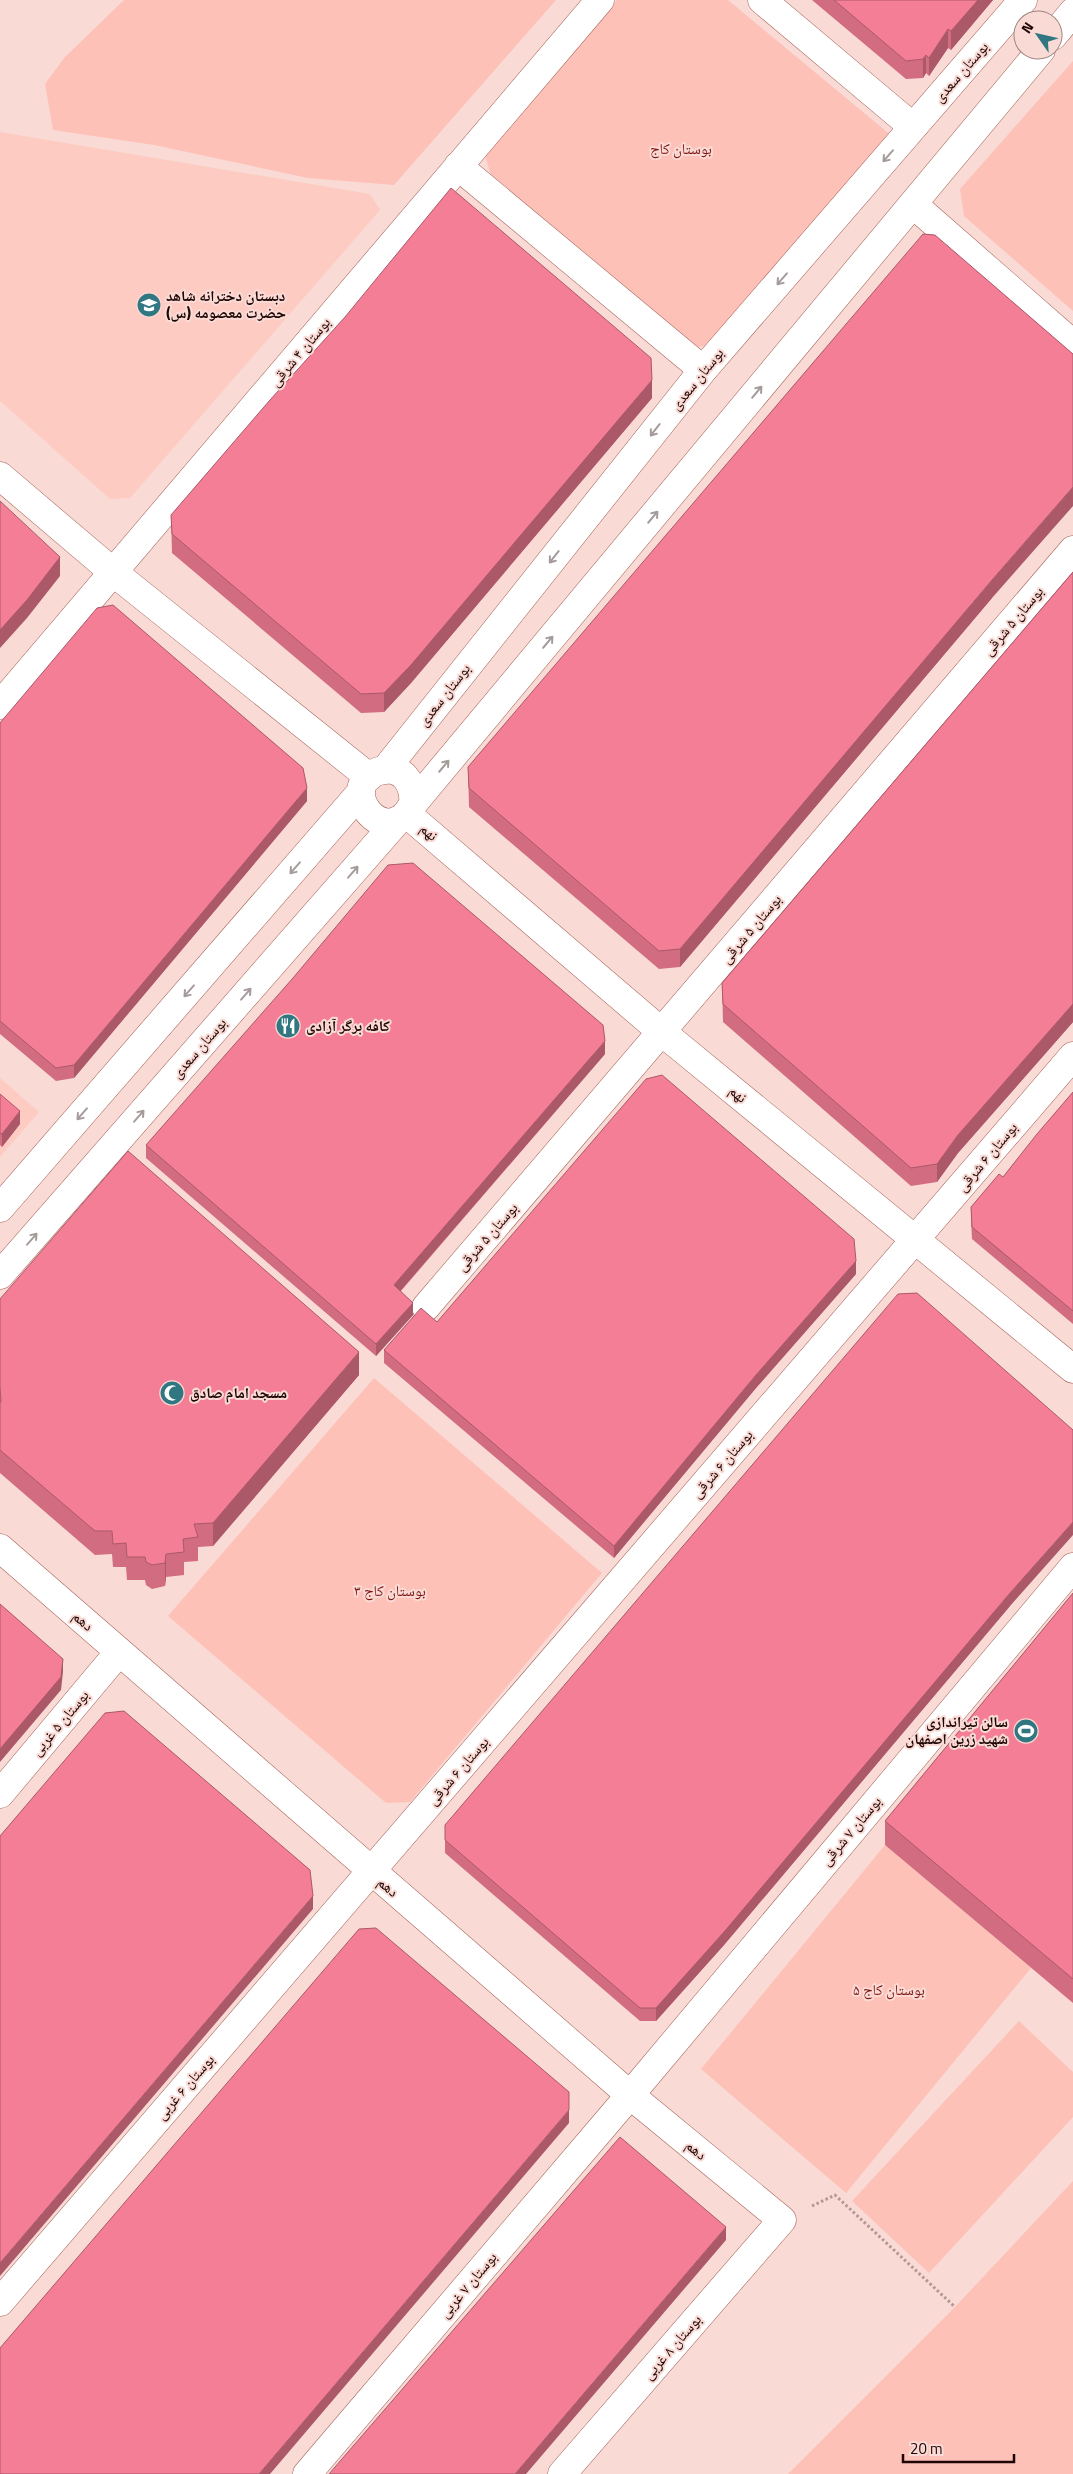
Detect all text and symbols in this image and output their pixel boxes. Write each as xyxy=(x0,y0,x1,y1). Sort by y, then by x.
north arrow xyxy=(1013,10,1063,60)
text: N xyxy=(1015,18,1038,37)
street label: بوستان سعدی xyxy=(927,36,994,107)
park label: بوستان کاج xyxy=(650,137,712,160)
one-way arrow xyxy=(883,149,894,162)
one-way arrow xyxy=(776,272,788,285)
place label: دبستان دخترانه شاهد حضرت معصومه (س) xyxy=(166,284,286,324)
school or university icon: دبستان دخترانه شاهد حضرت معصومه (س) xyxy=(136,292,162,318)
street label: بوستان ۴ شرقی xyxy=(264,312,336,392)
street label: بوستان سعدی xyxy=(664,342,729,415)
one-way arrow xyxy=(751,386,762,399)
one-way arrow xyxy=(649,423,660,436)
one-way arrow xyxy=(647,511,658,524)
one-way arrow xyxy=(548,550,559,563)
street label: بوستان ۵ شرقی xyxy=(977,581,1049,661)
one-way arrow xyxy=(543,636,554,649)
street label: بوستان سعدی xyxy=(412,658,476,731)
one-way arrow xyxy=(439,760,450,773)
street label: نهم xyxy=(415,817,444,846)
one-way arrow xyxy=(289,862,301,875)
one-way arrow xyxy=(347,865,359,878)
street label: بوستان ۵ شرقی xyxy=(715,889,787,969)
one-way arrow xyxy=(183,984,194,997)
one-way arrow xyxy=(240,988,252,1001)
street label: بوستان سعدی xyxy=(165,1012,232,1083)
restaurant icon: کافه برگر آزادی xyxy=(275,1013,301,1039)
place label: کافه برگر آزادی xyxy=(306,1014,390,1037)
street label: نهم xyxy=(724,1079,752,1108)
one-way arrow xyxy=(76,1107,88,1120)
one-way arrow xyxy=(133,1110,145,1123)
street label: بوستان ۶ شرقی xyxy=(951,1117,1023,1197)
street label: بوستان ۵ شرقی xyxy=(450,1197,523,1276)
one-way arrow xyxy=(26,1232,38,1245)
mosque icon: مسجد امام صادق xyxy=(159,1380,185,1406)
place label: مسجد امام صادق xyxy=(190,1381,287,1404)
street label: بوستان ۶ شرقی xyxy=(685,1424,758,1503)
park label: بوستان کاج ۳ xyxy=(354,1579,426,1602)
street label: دهم xyxy=(68,1605,99,1636)
street label: بوستان ۵ غربی xyxy=(25,1684,94,1761)
place label: سالن تیراندازی شهید زرین اصفهان xyxy=(905,1710,1008,1750)
sports icon: سالن تیراندازی شهید زرین اصفهان xyxy=(1013,1718,1039,1744)
street label: بوستان ۶ شرقی xyxy=(421,1731,494,1810)
street label: بوستان ۷ شرقی xyxy=(815,1791,887,1871)
street label: دهم xyxy=(373,1871,404,1902)
park label: بوستان کاج ۵ xyxy=(853,1978,925,2001)
street label: بوستان ۶ غربی xyxy=(150,2049,220,2125)
street label: دهم xyxy=(681,2134,712,2165)
street label: بوستان ۷ غربی xyxy=(433,2246,502,2323)
street label: بوستان ۸ غربی xyxy=(637,2309,707,2385)
scale bar xyxy=(903,2432,1014,2464)
text: 20 m xyxy=(910,2437,943,2460)

